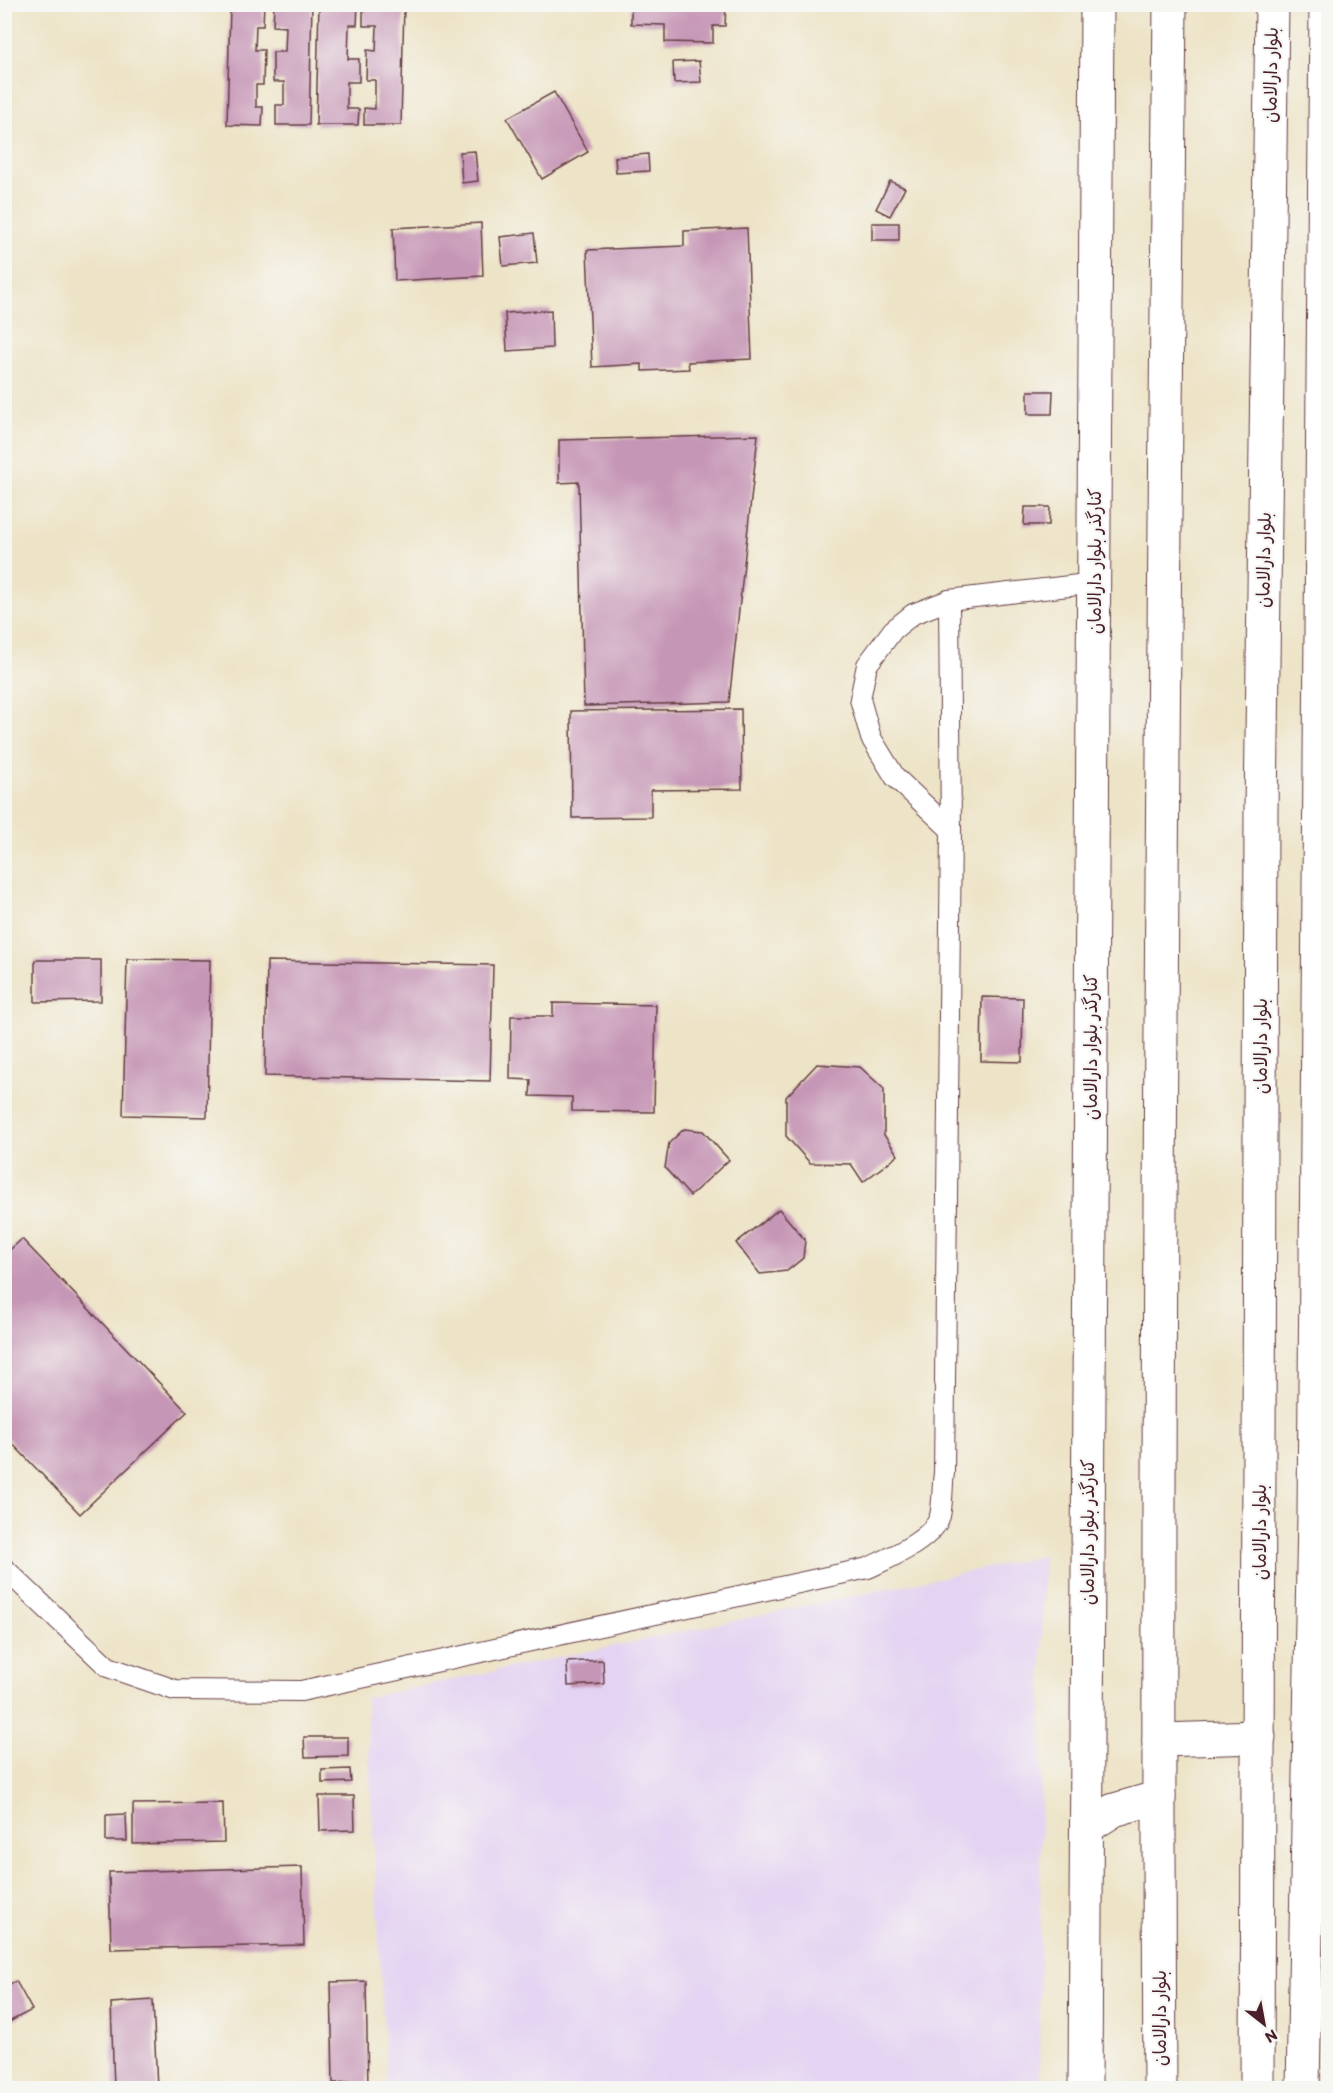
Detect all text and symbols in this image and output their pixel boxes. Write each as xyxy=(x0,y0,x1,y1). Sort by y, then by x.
street label: بلوار دارالامان xyxy=(1259,27,1283,123)
street label: کنارگذر بلوار دارالامان xyxy=(1084,488,1106,634)
street label: بلوار دارالامان xyxy=(1252,512,1276,608)
street label: کنارگذر بلوار دارالامان xyxy=(1080,974,1102,1120)
street label: بلوار دارالامان xyxy=(1250,998,1272,1094)
street label: کنارگذر بلوار دارالامان xyxy=(1077,1459,1099,1605)
street label: بلوار دارالامان xyxy=(1249,1484,1271,1580)
street label: بلوار دارالامان xyxy=(1149,1970,1171,2066)
north arrow xyxy=(1234,1994,1294,2054)
text: N xyxy=(1262,2026,1281,2047)

